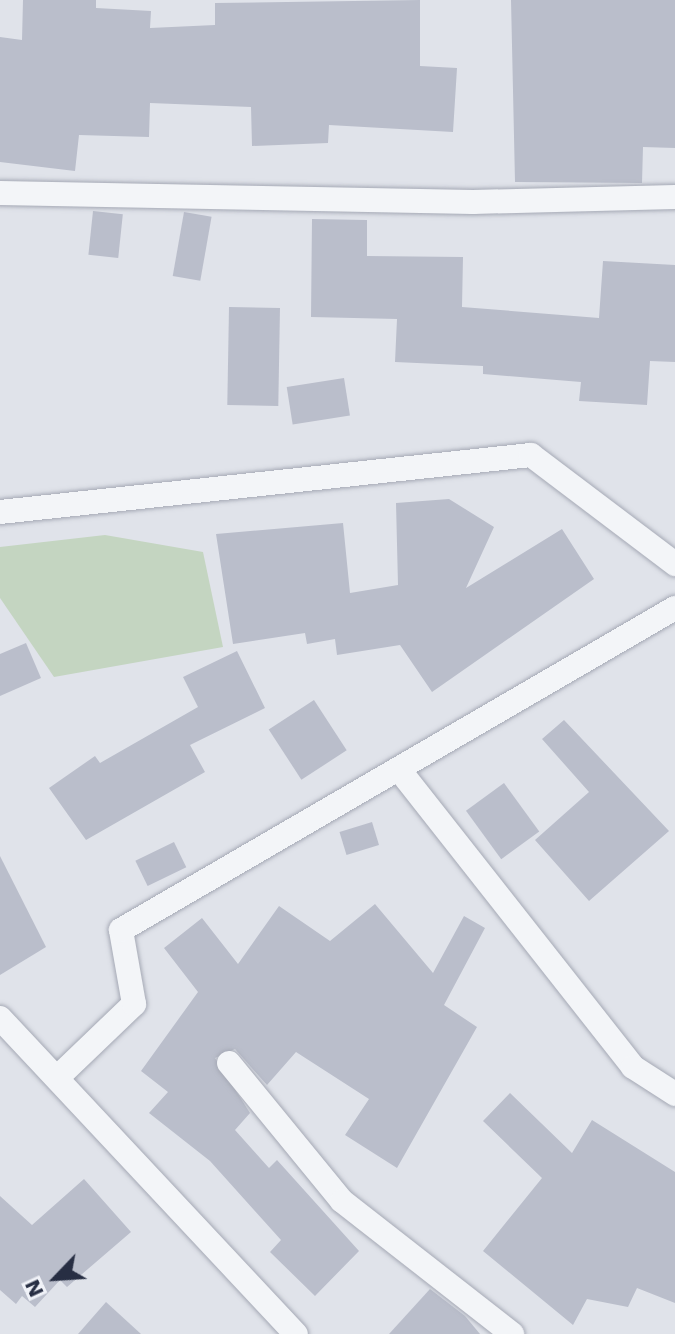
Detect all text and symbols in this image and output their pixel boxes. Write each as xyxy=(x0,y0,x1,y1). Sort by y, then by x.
north arrow xyxy=(16,1238,96,1318)
text: N xyxy=(19,1276,49,1301)

